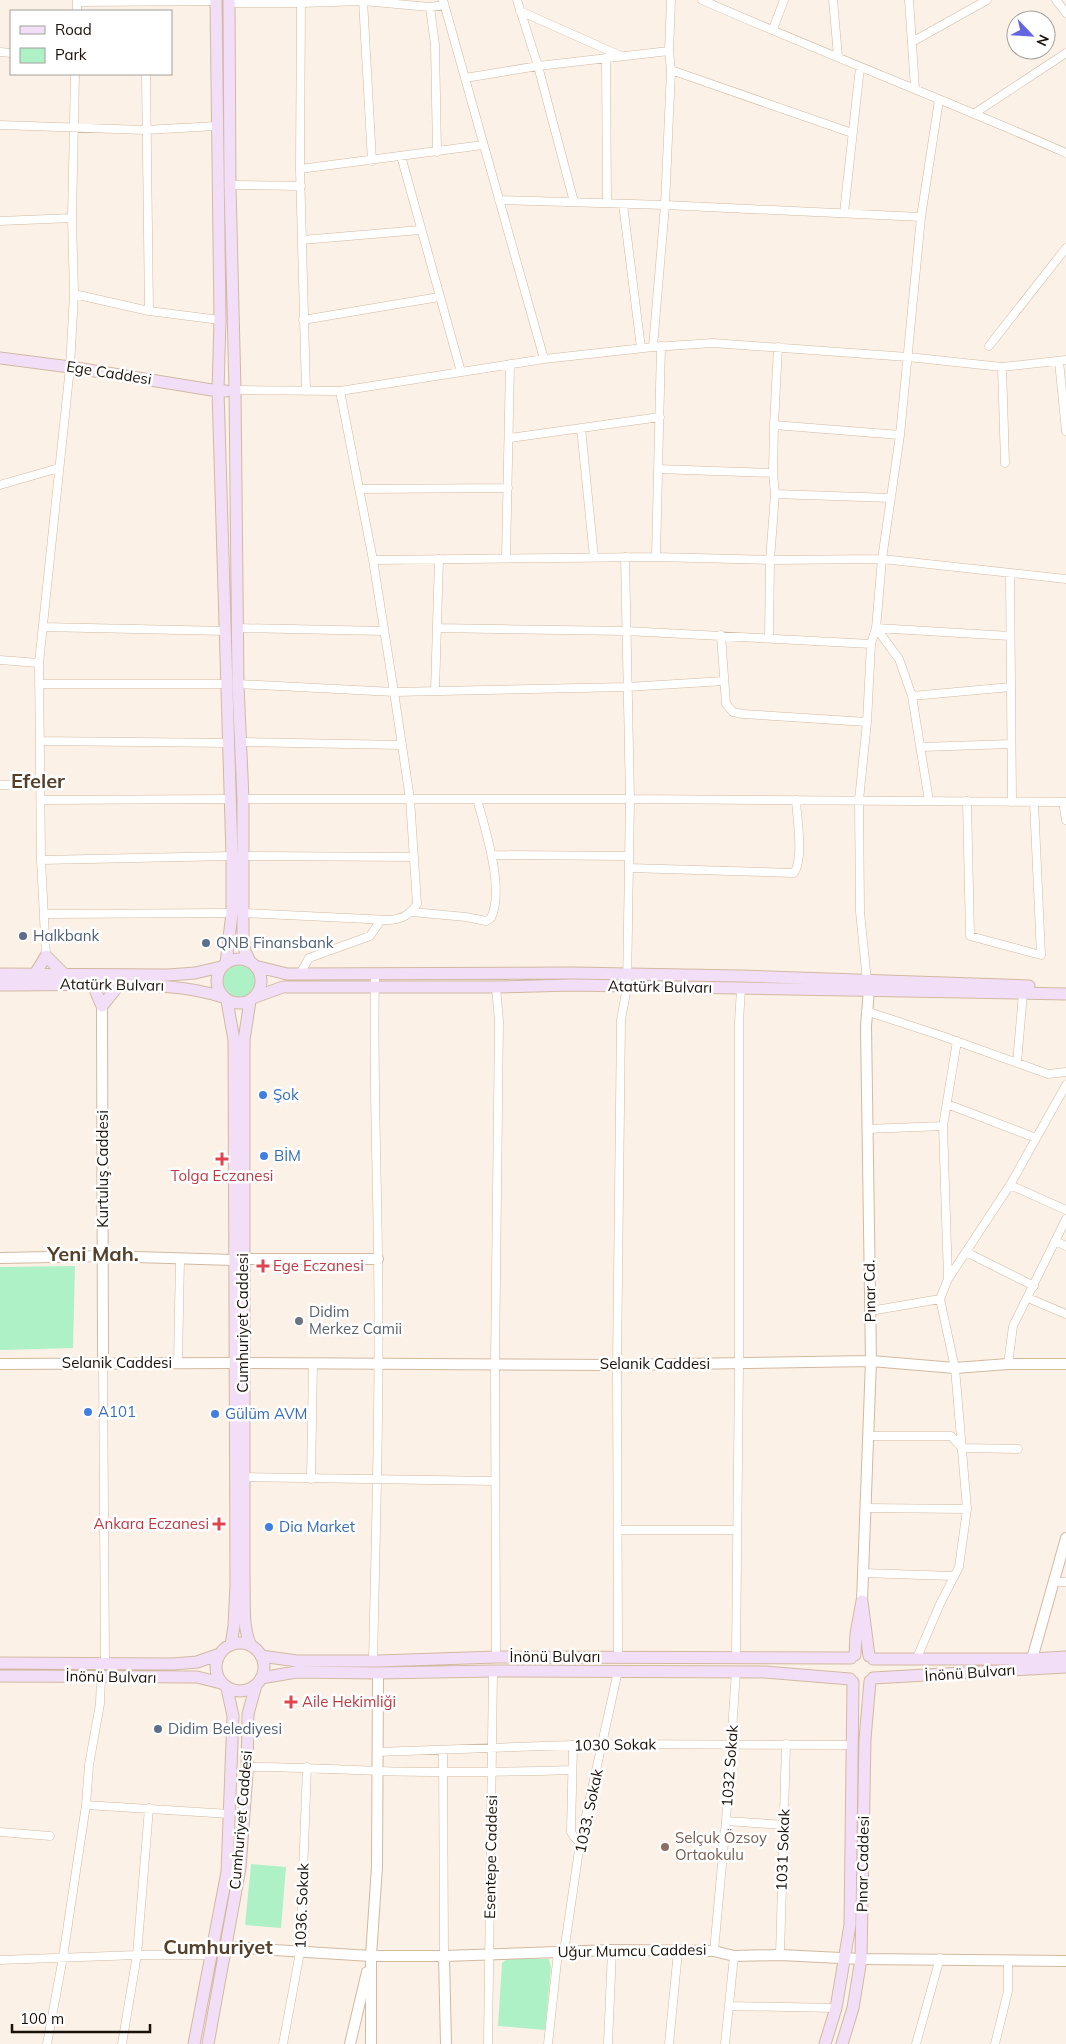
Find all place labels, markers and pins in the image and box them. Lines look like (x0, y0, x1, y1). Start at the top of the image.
place label: Halkbank (33, 926, 100, 945)
marker: Halkbank (17, 930, 29, 942)
place label: QNB Finansbank (216, 933, 334, 952)
marker: QNB Finansbank (200, 937, 212, 949)
place label: Şok (273, 1085, 299, 1104)
marker: Şok (257, 1089, 269, 1101)
place label: BİM (274, 1146, 301, 1165)
marker: BİM (258, 1150, 270, 1162)
marker: Tolga Eczanesi (216, 1153, 228, 1165)
place label: Tolga Eczanesi (171, 1166, 273, 1185)
place label: Ege Eczanesi (273, 1256, 364, 1275)
marker: Ege Eczanesi (257, 1260, 269, 1272)
place label: Didim Merkez Camii (309, 1302, 402, 1338)
marker: Didim Merkez Camii (293, 1315, 305, 1327)
place label: A101 (98, 1402, 136, 1421)
place label: Gülüm AVM (225, 1404, 307, 1423)
marker: A101 (82, 1406, 94, 1418)
marker: Gülüm AVM (209, 1408, 221, 1420)
place label: Ankara Eczanesi (93, 1514, 209, 1533)
place label: Dia Market (279, 1517, 355, 1536)
marker: Ankara Eczanesi (213, 1518, 225, 1530)
marker: Dia Market (263, 1521, 275, 1533)
place label: Aile Hekimliği (302, 1692, 396, 1711)
marker: Aile Hekimliği (284, 1695, 298, 1709)
place label: Didim Belediyesi (168, 1719, 282, 1738)
marker: Didim Belediyesi (152, 1723, 164, 1735)
place label: Selçuk Özsoy Ortaokulu (675, 1828, 767, 1864)
marker: Selçuk Özsoy Ortaokulu (659, 1841, 671, 1853)

